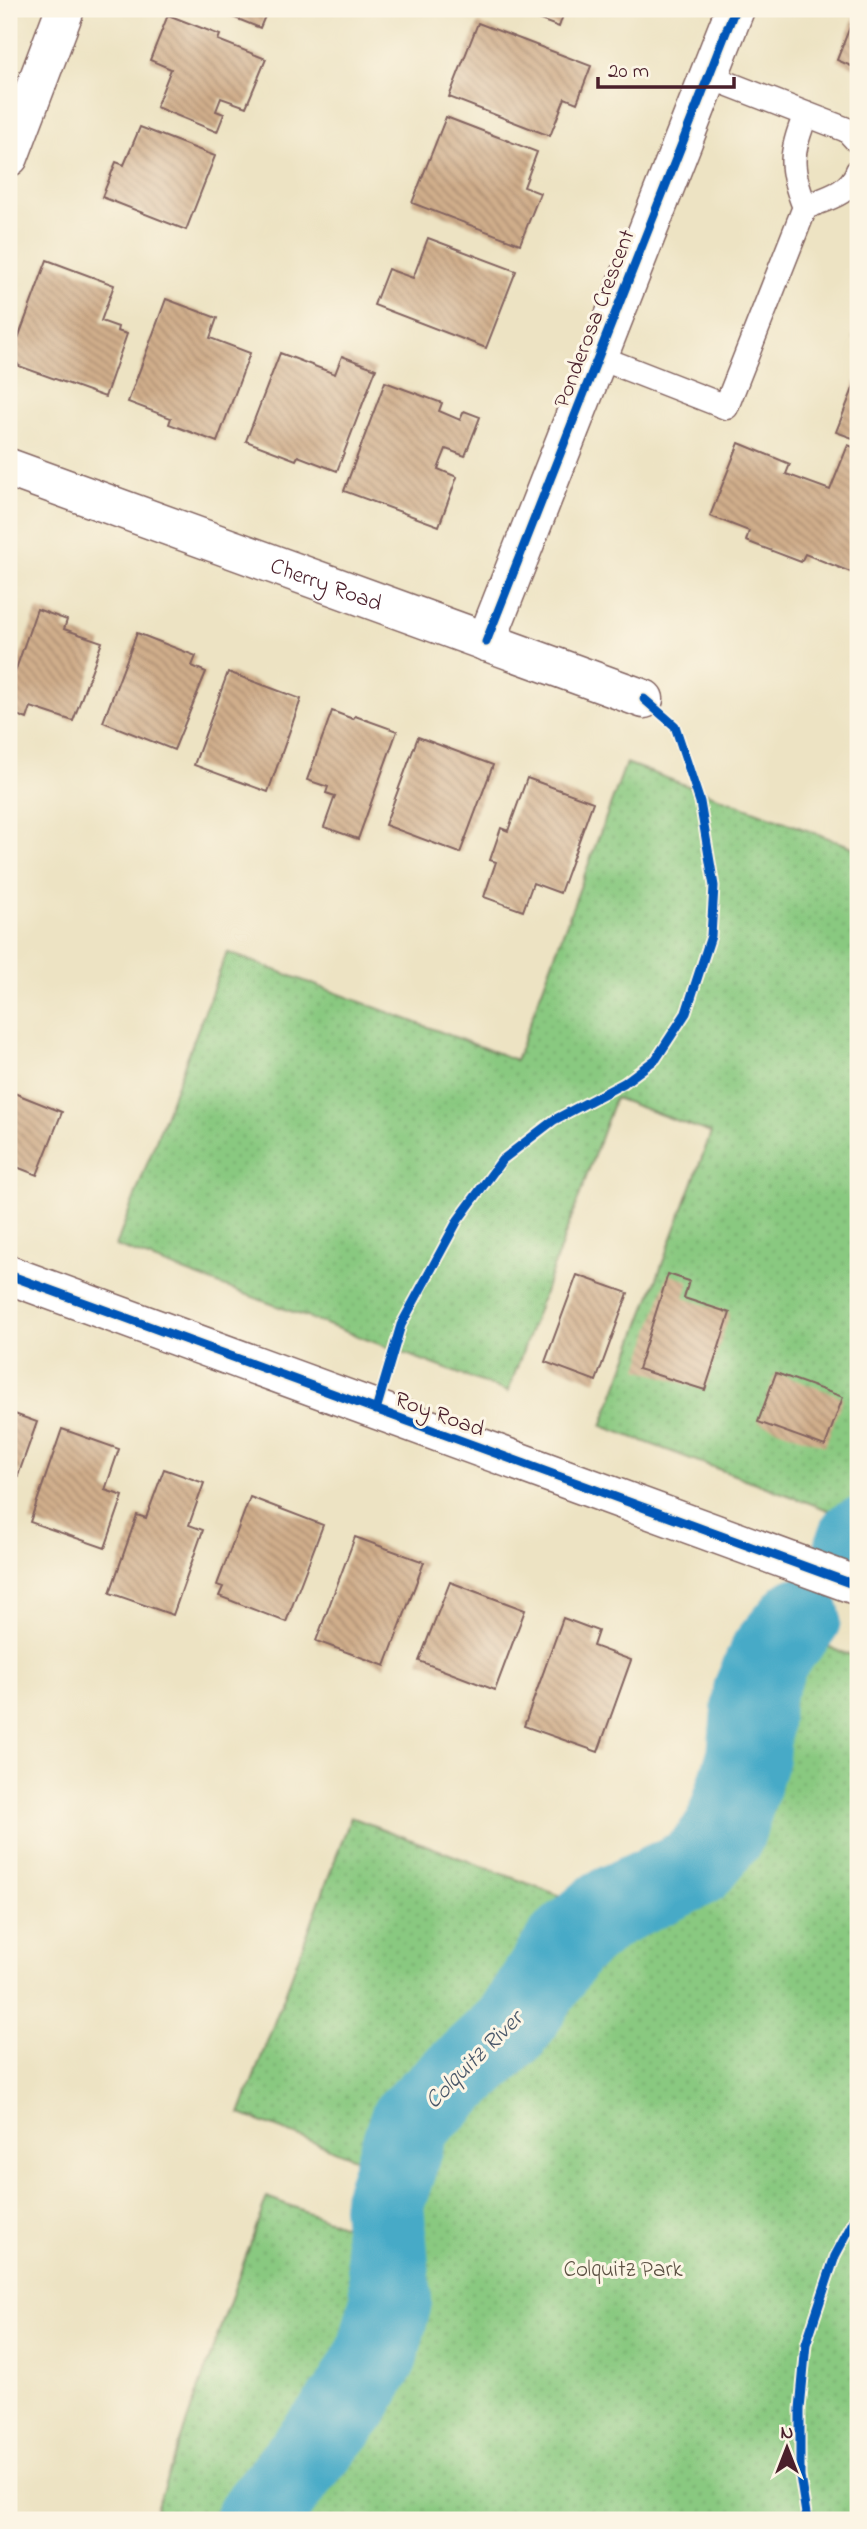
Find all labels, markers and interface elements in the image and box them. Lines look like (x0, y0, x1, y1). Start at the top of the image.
scale bar (598, 46, 734, 90)
text: 20 m (608, 57, 649, 87)
street label: Ponderosa Crescent (546, 225, 645, 413)
street label: Cherry Road (265, 550, 386, 621)
street label: Roy Road (389, 1384, 489, 1449)
water label: Colquitz River (418, 2002, 534, 2118)
park label: Colquitz Park (563, 2254, 684, 2287)
north arrow (752, 2414, 822, 2484)
text: N (781, 2420, 794, 2447)

